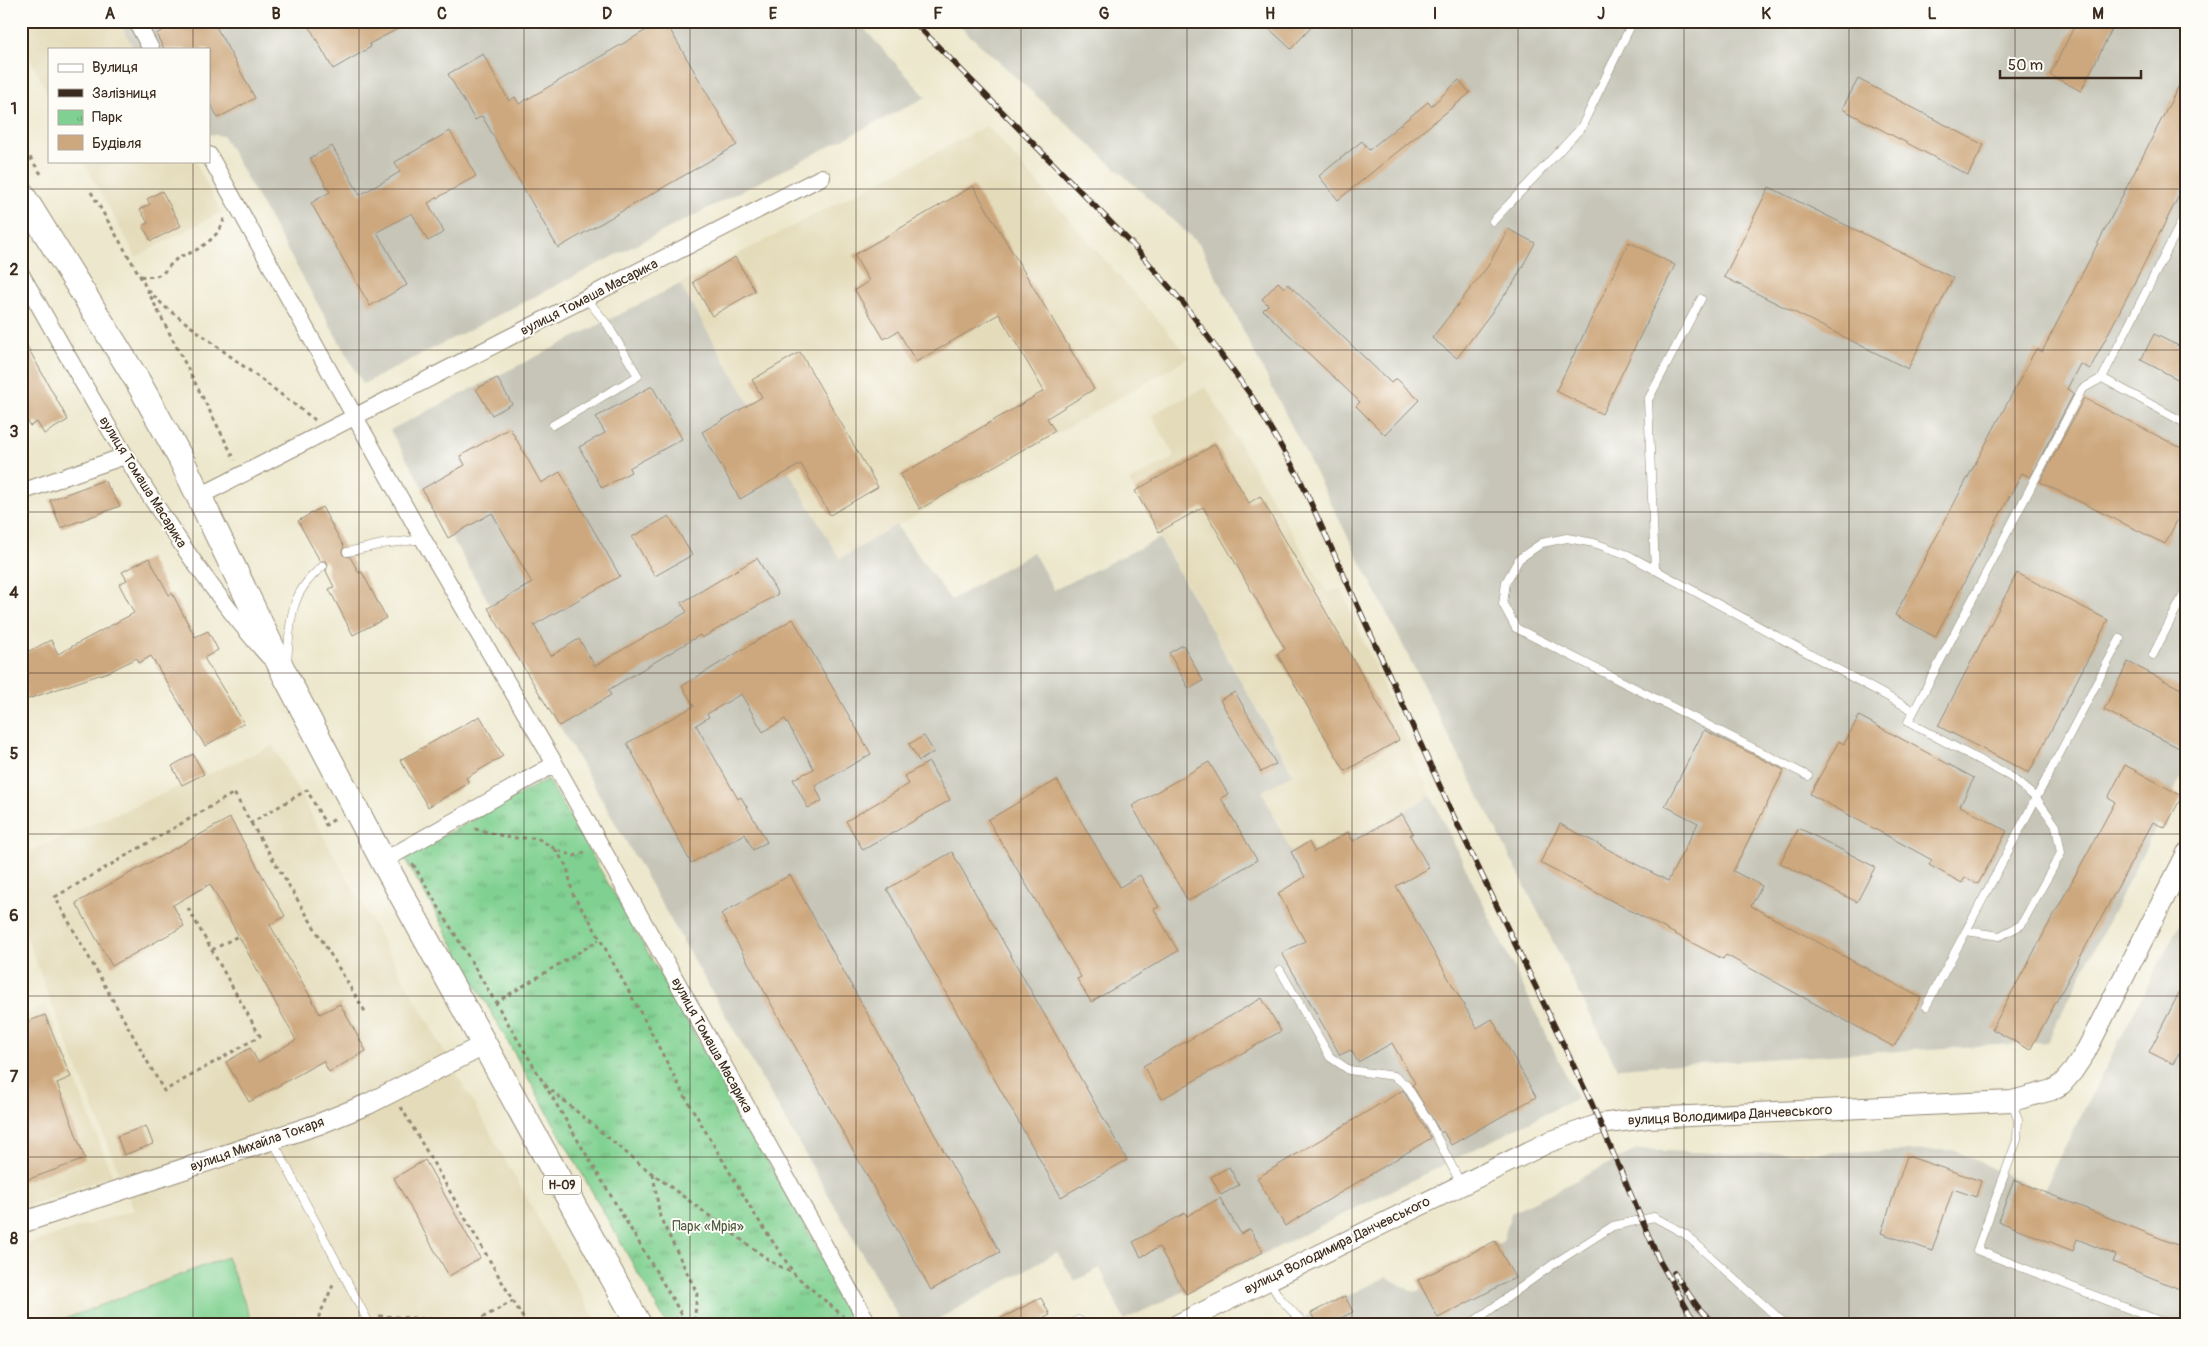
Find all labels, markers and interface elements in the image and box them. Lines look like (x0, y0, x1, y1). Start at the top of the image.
text: A (105, 4, 116, 24)
text: B (271, 4, 281, 24)
text: C (437, 4, 447, 24)
text: D (602, 4, 612, 24)
text: E (769, 4, 778, 24)
text: F (933, 4, 943, 24)
text: G (1099, 4, 1110, 24)
text: H (1265, 4, 1275, 24)
text: I (1433, 4, 1437, 24)
text: J (1597, 4, 1605, 24)
text: K (1761, 4, 1771, 24)
text: L (1927, 4, 1937, 24)
text: M (2092, 4, 2104, 24)
legend (48, 48, 210, 162)
scale bar (2000, 48, 2142, 80)
text: 50 m (2008, 56, 2043, 75)
text: Вулиця (92, 58, 138, 77)
text: Залізниця (92, 84, 156, 103)
text: 1 (11, 99, 17, 119)
text: Парк (92, 108, 123, 127)
text: Будівля (92, 134, 141, 153)
street label: вулиця Томаша Масарика (517, 255, 661, 339)
text: 2 (10, 260, 19, 280)
street label: вулиця Томаша Масарика (95, 413, 191, 551)
text: 3 (10, 422, 19, 442)
text: 4 (9, 583, 19, 603)
text: 5 (10, 744, 19, 764)
text: 6 (9, 906, 19, 926)
street label: вулиця Томаша Масарика (668, 974, 756, 1116)
text: 7 (10, 1067, 19, 1087)
street label: вулиця Володимира Данчевського (1627, 1101, 1833, 1129)
street label: вулиця Михайла Токаря (188, 1113, 326, 1175)
road number: Н-09 (543, 1176, 581, 1194)
street label: вулиця Володимира Данчевського (1241, 1192, 1433, 1298)
park label: Парк «Мрія» (672, 1218, 744, 1235)
text: 8 (10, 1229, 18, 1249)

